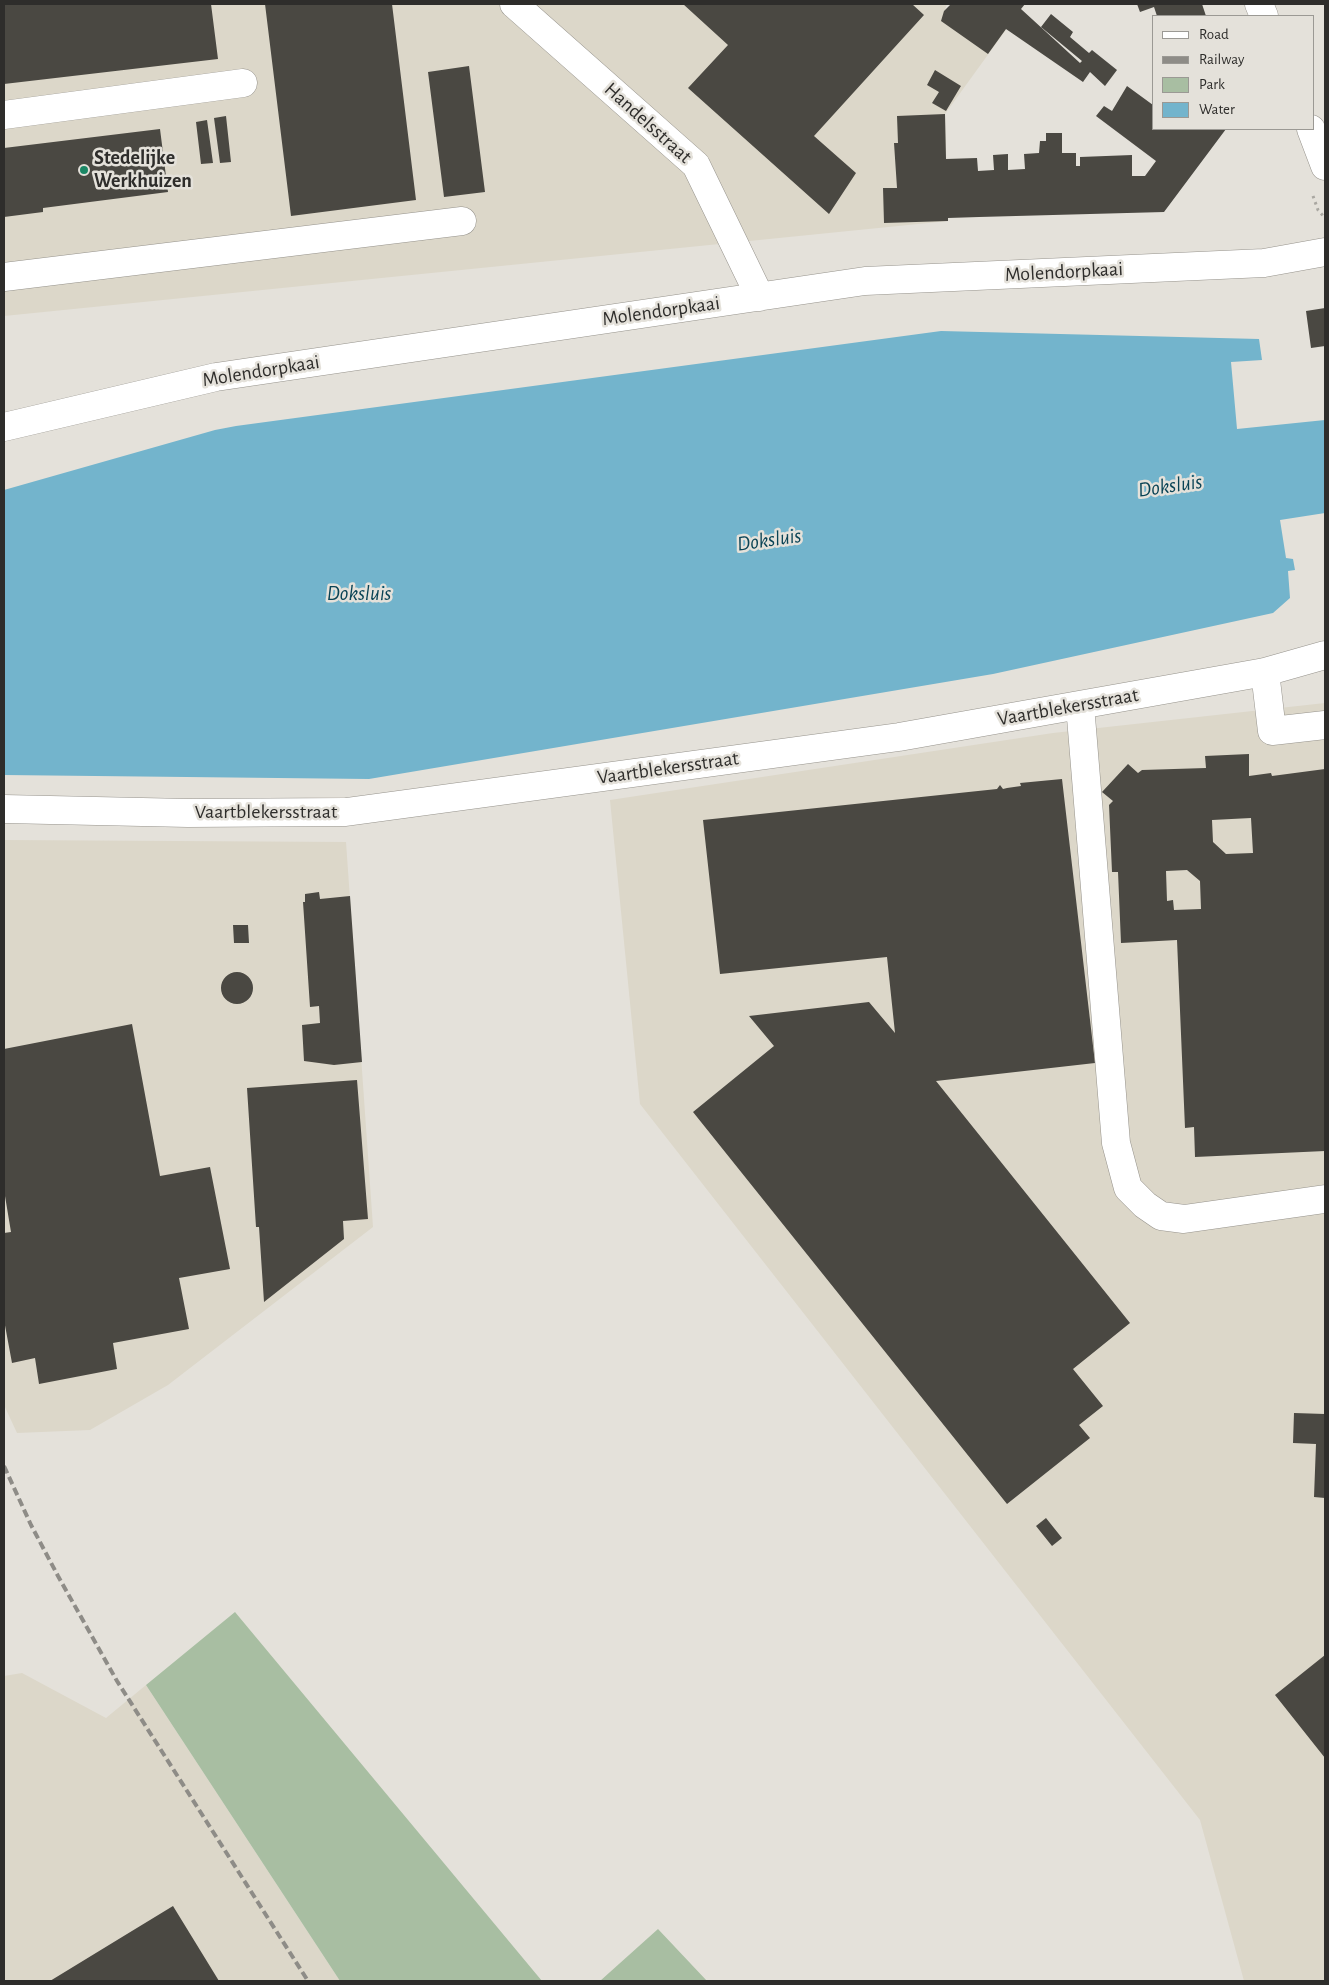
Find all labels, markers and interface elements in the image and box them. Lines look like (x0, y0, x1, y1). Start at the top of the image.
legend (1152, 15, 1314, 130)
text: Road (1199, 27, 1229, 42)
text: Railway (1199, 52, 1244, 67)
street label: Handelsstraat (599, 77, 697, 169)
text: Park (1199, 77, 1225, 92)
text: Water (1199, 102, 1235, 117)
place label: Stedelijke Werkhuizen (94, 146, 192, 193)
marker: Stedelijke Werkhuizen (78, 164, 90, 176)
street label: Molendorpkaai (1004, 257, 1124, 287)
street label: Molendorpkaai (601, 291, 721, 331)
street label: Molendorpkaai (201, 350, 321, 392)
water label: Doksluis (1136, 469, 1204, 503)
water label: Doksluis (735, 523, 803, 557)
water label: Doksluis (327, 581, 391, 607)
street label: Vaartblekersstraat (996, 683, 1140, 731)
street label: Vaartblekersstraat (596, 746, 740, 790)
street label: Vaartblekersstraat (195, 800, 337, 824)

